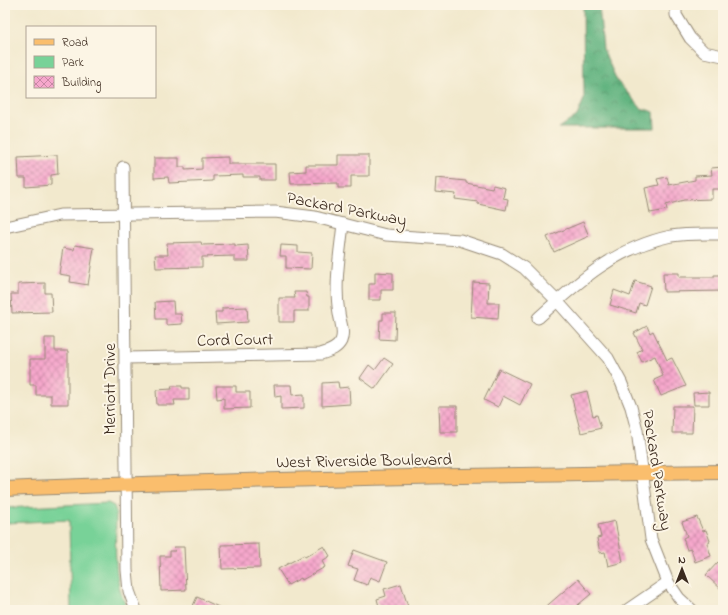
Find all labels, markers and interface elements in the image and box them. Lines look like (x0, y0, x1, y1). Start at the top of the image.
legend (26, 26, 156, 98)
text: Road (62, 34, 88, 52)
text: Park (62, 54, 84, 72)
text: Building (61, 74, 101, 93)
street label: Packard Parkway (284, 186, 409, 234)
street label: Cord Court (197, 327, 274, 354)
street label: Merriott Drive (98, 343, 123, 435)
street label: Packard Parkway (634, 408, 678, 532)
street label: West Riverside Boulevard (276, 447, 453, 476)
north arrow (662, 549, 702, 589)
text: N (678, 552, 686, 568)

